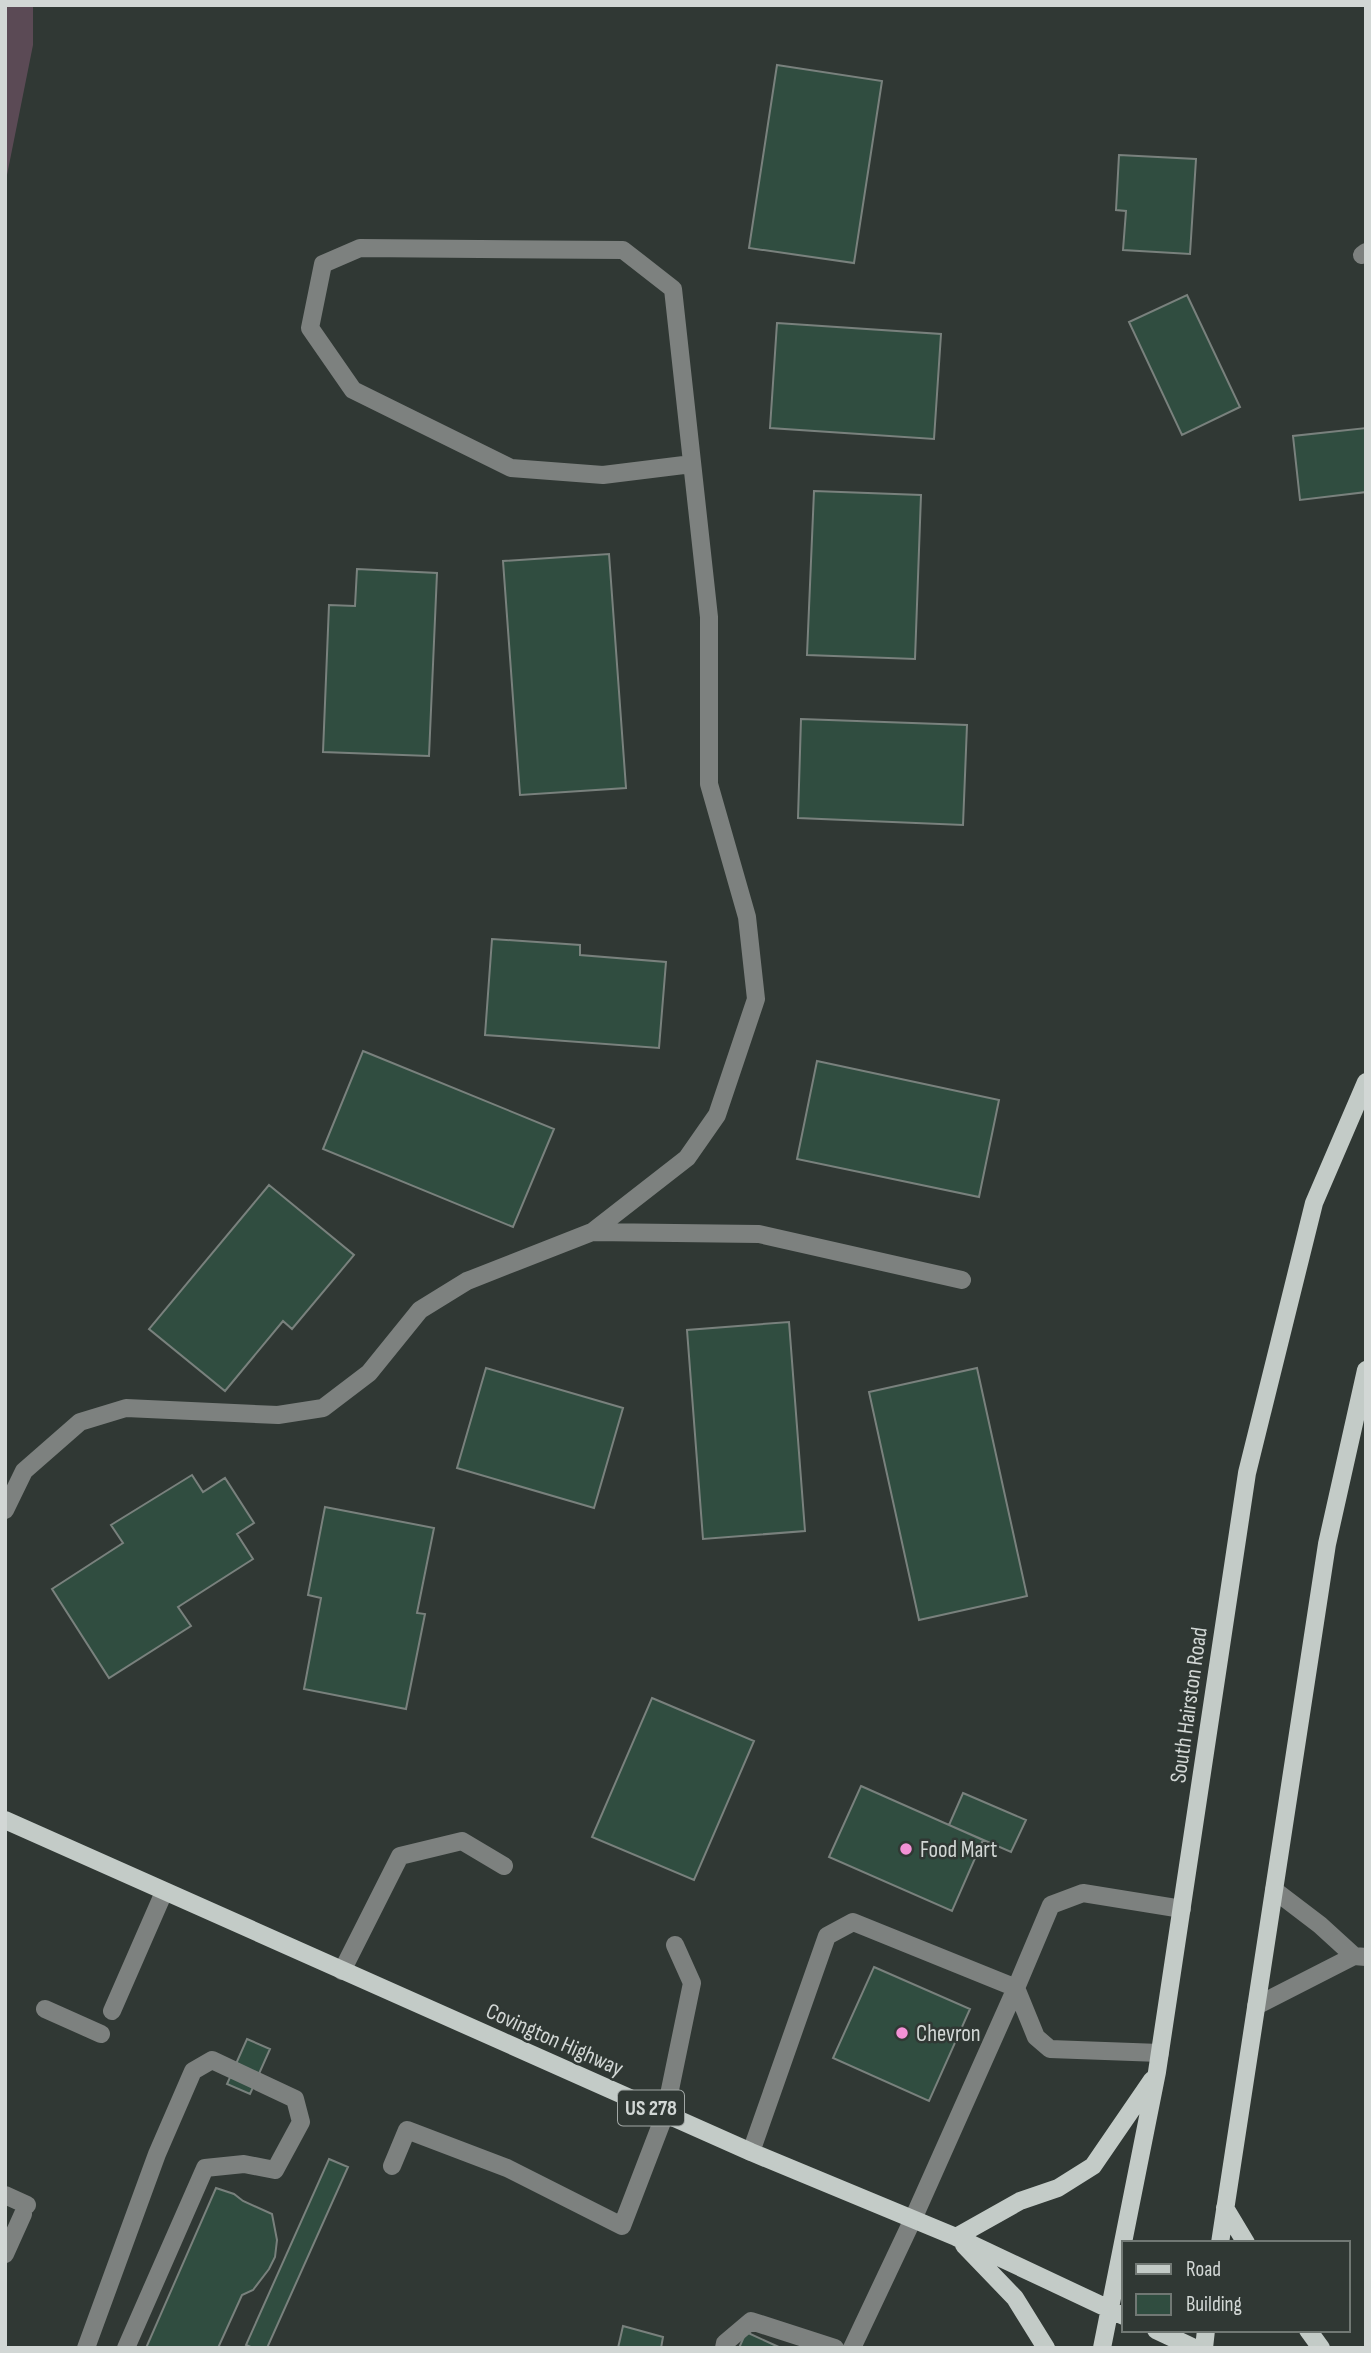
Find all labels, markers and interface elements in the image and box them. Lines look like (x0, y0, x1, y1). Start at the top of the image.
street label: South Hairston Road (1164, 1625, 1214, 1785)
place label: Food Mart (920, 1836, 997, 1864)
marker: Food Mart (898, 1841, 914, 1857)
street label: Covington Highway (482, 1997, 628, 2083)
place label: Chevron (916, 2020, 981, 2048)
marker: Chevron (894, 2025, 910, 2041)
road number: US 278 (618, 2090, 684, 2126)
legend (1122, 2241, 1350, 2332)
text: Road (1186, 2257, 1221, 2282)
text: Building (1186, 2292, 1242, 2317)

